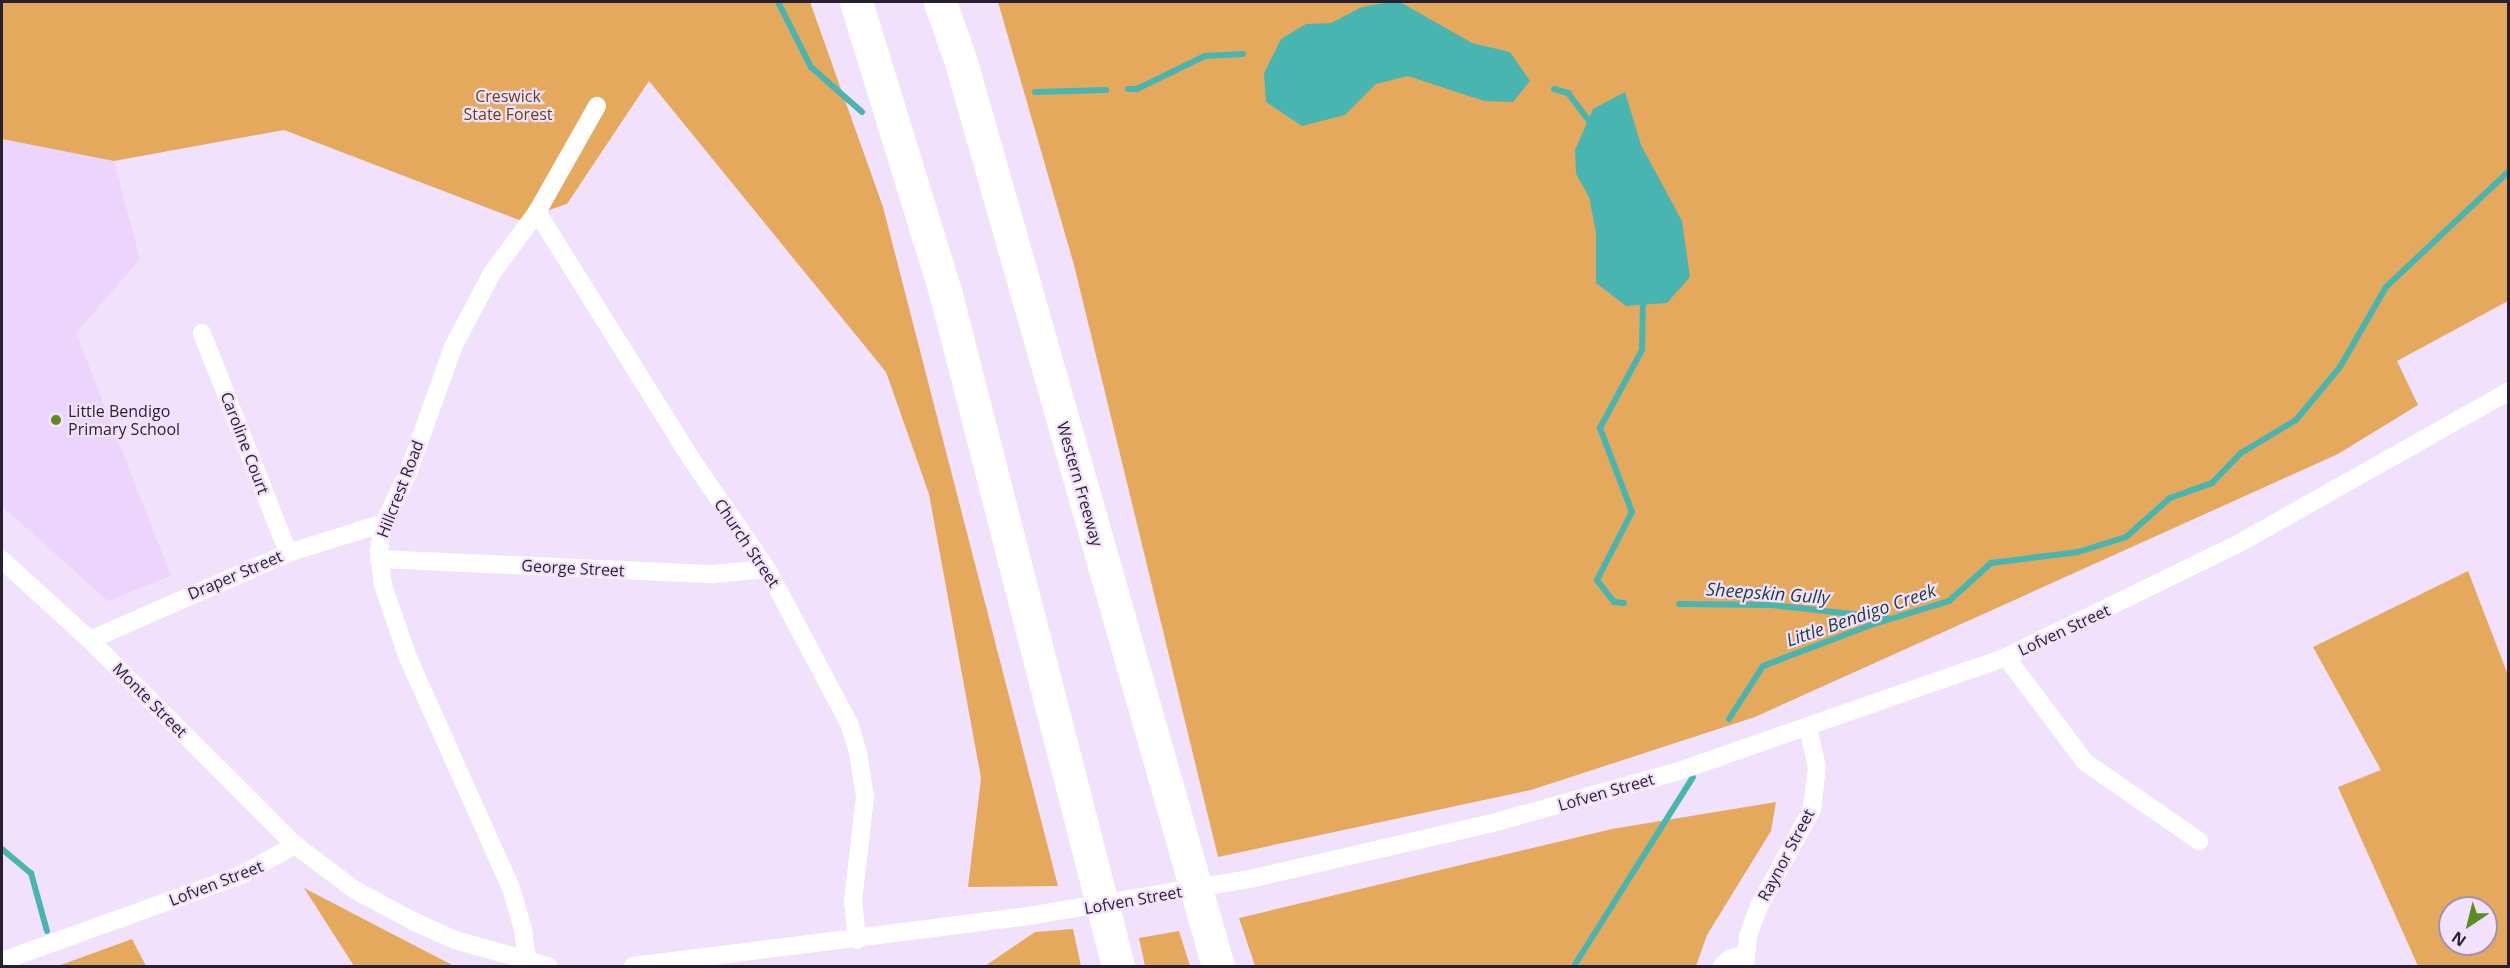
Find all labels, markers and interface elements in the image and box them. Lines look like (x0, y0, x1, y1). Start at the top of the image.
park label: Creswick State Forest (464, 86, 552, 124)
street label: Caroline Court (217, 389, 273, 497)
place label: Little Bendigo Primary School (68, 401, 180, 439)
marker: Little Bendigo Primary School (49, 413, 63, 427)
street label: Western Freeway (1053, 420, 1107, 548)
street label: Hillcrest Road (373, 438, 427, 540)
street label: Church Street (710, 495, 784, 591)
street label: Draper Street (185, 546, 285, 604)
street label: George Street (521, 556, 625, 580)
water label: Sheepskin Gully (1705, 578, 1831, 608)
water label: Little Bendigo Creek (1783, 579, 1939, 651)
street label: Lofven Street (2015, 600, 2113, 660)
street label: Monte Street (109, 659, 191, 741)
street label: Lofven Street (1556, 769, 1656, 815)
street label: Raynor Street (1754, 806, 1818, 904)
street label: Lofven Street (166, 856, 266, 910)
street label: Lofven Street (1083, 882, 1183, 918)
north arrow (2438, 896, 2498, 956)
text: N (2447, 926, 2470, 952)

